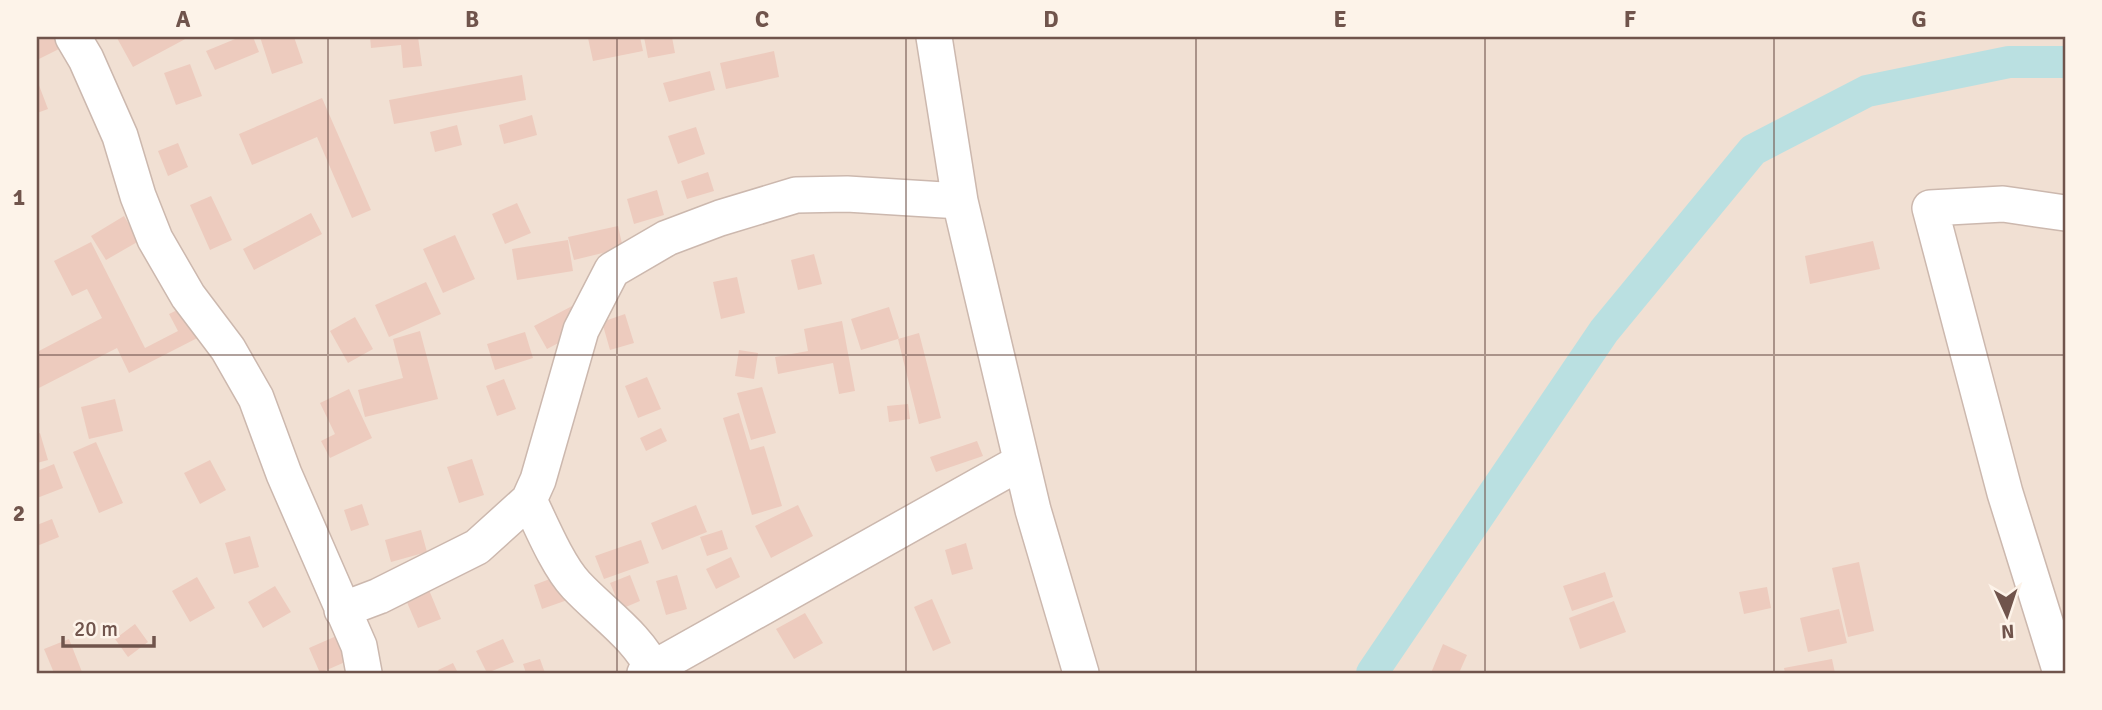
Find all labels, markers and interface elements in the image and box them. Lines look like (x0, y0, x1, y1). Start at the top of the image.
text: A (176, 5, 191, 34)
text: B (465, 5, 479, 34)
text: C (755, 5, 769, 34)
text: D (1043, 5, 1059, 34)
text: E (1333, 5, 1347, 34)
text: F (1624, 5, 1636, 34)
text: G (1911, 5, 1927, 34)
text: 1 (13, 183, 25, 212)
text: 2 (13, 499, 25, 528)
north arrow (1972, 580, 2042, 650)
scale bar (63, 605, 154, 649)
text: 20 m (74, 616, 118, 642)
text: N (2001, 619, 2015, 643)

